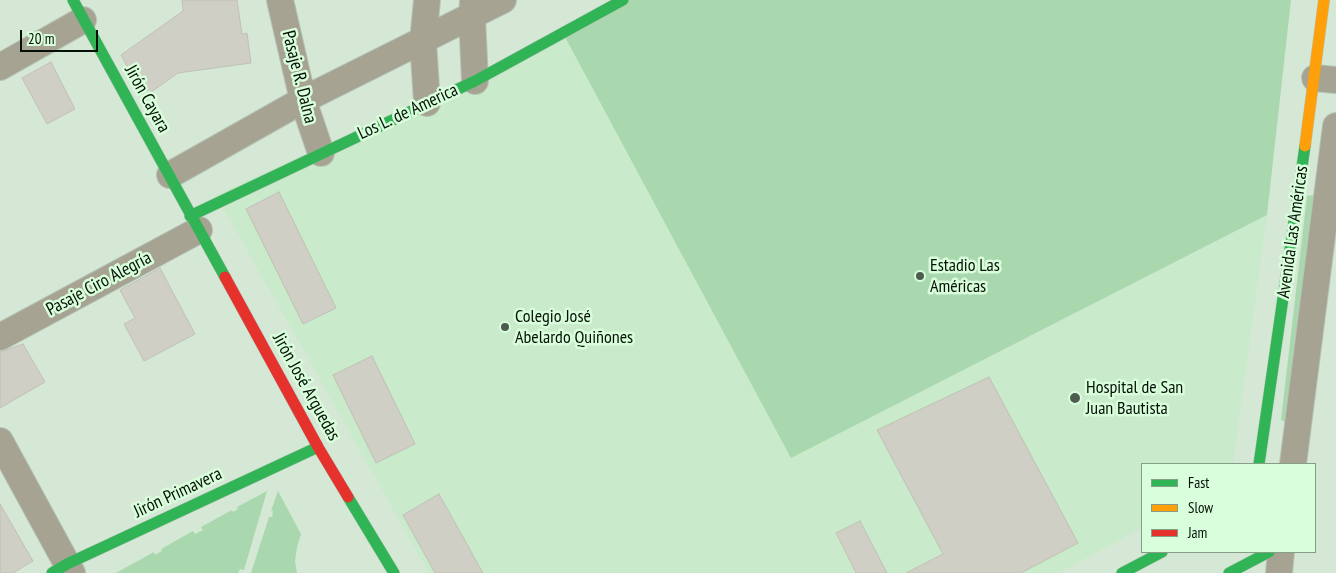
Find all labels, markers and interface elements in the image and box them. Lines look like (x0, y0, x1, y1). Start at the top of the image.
scale bar (22, 20, 100, 52)
street label: Pasaje R. Dalna (277, 28, 321, 126)
text: 20 m (28, 29, 54, 48)
street label: Jirón Cayara (120, 61, 174, 137)
street label: Los L. de America (354, 79, 462, 145)
street label: Avenida Las Américas (1273, 164, 1313, 300)
street label: Pasaje Ciro Alegría (43, 247, 155, 321)
place label: Estadio Las Américas (930, 255, 1000, 298)
marker: Estadio Las Américas (914, 270, 926, 282)
place label: Colegio José Abelardo Quiñones (515, 306, 633, 348)
marker: Colegio José Abelardo Quiñones (499, 321, 511, 333)
street label: Jirón José Arguedas (268, 329, 344, 445)
place label: Hospital de San Juan Bautista (1086, 377, 1183, 419)
marker: Hospital de San Juan Bautista (1068, 391, 1082, 405)
street label: Jirón Primavera (131, 463, 225, 523)
legend (1141, 463, 1316, 553)
text: Fast (1188, 473, 1209, 492)
text: Slow (1188, 498, 1213, 517)
text: Jam (1188, 523, 1207, 542)

